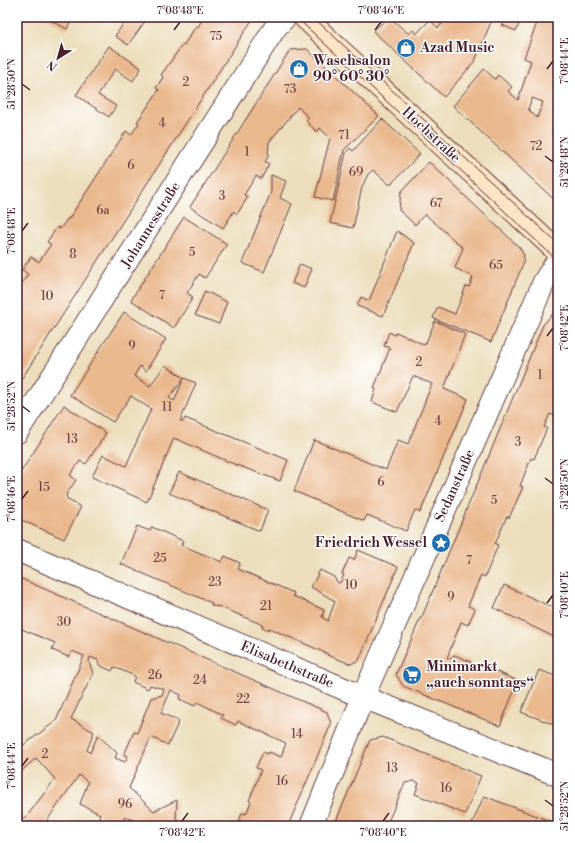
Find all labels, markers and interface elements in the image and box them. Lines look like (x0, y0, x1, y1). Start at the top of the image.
text: 7°08'48"E (157, 5, 203, 17)
text: 7°08'46"E (358, 5, 404, 17)
house number: 75 (210, 29, 223, 44)
shop icon: Azad Music (395, 37, 417, 59)
north arrow (38, 38, 78, 78)
text: 7°08'44"E (559, 38, 571, 84)
place label: Azad Music (419, 39, 495, 57)
place label: Waschsalon 90° 60° 30° (312, 52, 391, 86)
text: N (45, 57, 60, 73)
text: 51°28'50"N (6, 58, 18, 110)
shop icon: Waschsalon 90° 60° 30° (288, 58, 310, 80)
house number: 2 (183, 75, 190, 90)
house number: 73 (284, 82, 297, 97)
street label: Hochstraße (398, 103, 464, 167)
house number: 4 (158, 116, 166, 131)
house number: 71 (338, 128, 351, 143)
text: 51°28'48"N (559, 136, 571, 188)
house number: 72 (530, 139, 543, 154)
house number: 1 (244, 145, 250, 160)
house number: 6 (127, 158, 135, 173)
house number: 69 (349, 165, 363, 180)
street label: Johannesstraße (117, 179, 185, 272)
house number: 3 (219, 189, 226, 204)
house number: 67 (430, 196, 442, 211)
house number: 6a (96, 203, 111, 218)
text: 7°08'48"E (6, 208, 18, 254)
house number: 5 (189, 245, 196, 260)
house number: 8 (69, 247, 77, 262)
house number: 65 (489, 258, 503, 273)
house number: 7 (159, 288, 165, 303)
house number: 10 (41, 289, 53, 304)
text: 7°08'42"E (559, 305, 571, 351)
house number: 9 (128, 339, 136, 354)
house number: 2 (416, 355, 423, 370)
house number: 1 (537, 368, 543, 383)
text: 51°28'52"N (6, 380, 18, 431)
house number: 11 (162, 400, 173, 415)
house number: 4 (434, 414, 442, 429)
house number: 13 (66, 432, 78, 447)
house number: 3 (515, 435, 522, 450)
street label: Sedanstraße (431, 447, 479, 525)
text: 51°28'50"N (559, 458, 571, 510)
house number: 6 (377, 475, 385, 490)
text: 7°08'46"E (6, 476, 18, 522)
house number: 15 (38, 480, 50, 495)
house number: 5 (491, 493, 498, 508)
place icon: Friedrich Wessel (430, 532, 452, 554)
place label: Friedrich Wessel (315, 534, 427, 552)
house number: 25 (153, 551, 167, 566)
house number: 7 (466, 553, 472, 568)
text: 7°08'40"E (559, 571, 571, 619)
house number: 23 (208, 575, 222, 590)
house number: 10 (345, 578, 357, 593)
house number: 9 (447, 590, 455, 605)
house number: 21 (260, 599, 273, 614)
house number: 30 (57, 615, 71, 630)
street label: Elisabethstraße (238, 637, 336, 693)
place label: Minimarkt „auch sonntags“ (426, 658, 534, 692)
supermarket icon: Minimarkt „auch sonntags“ (401, 664, 423, 686)
house number: 26 (148, 668, 162, 683)
house number: 24 (193, 673, 207, 688)
house number: 22 (236, 692, 250, 707)
house number: 14 (291, 727, 303, 742)
text: 7°08'44"E (6, 743, 18, 789)
house number: 2 (42, 747, 49, 762)
house number: 13 (386, 761, 398, 776)
house number: 16 (276, 774, 288, 789)
text: 51°28'52"N (559, 780, 571, 831)
house number: 16 (440, 781, 452, 796)
house number: 96 (118, 797, 132, 812)
text: 7°08'42"E (159, 827, 205, 839)
text: 7°08'40"E (359, 827, 407, 839)

